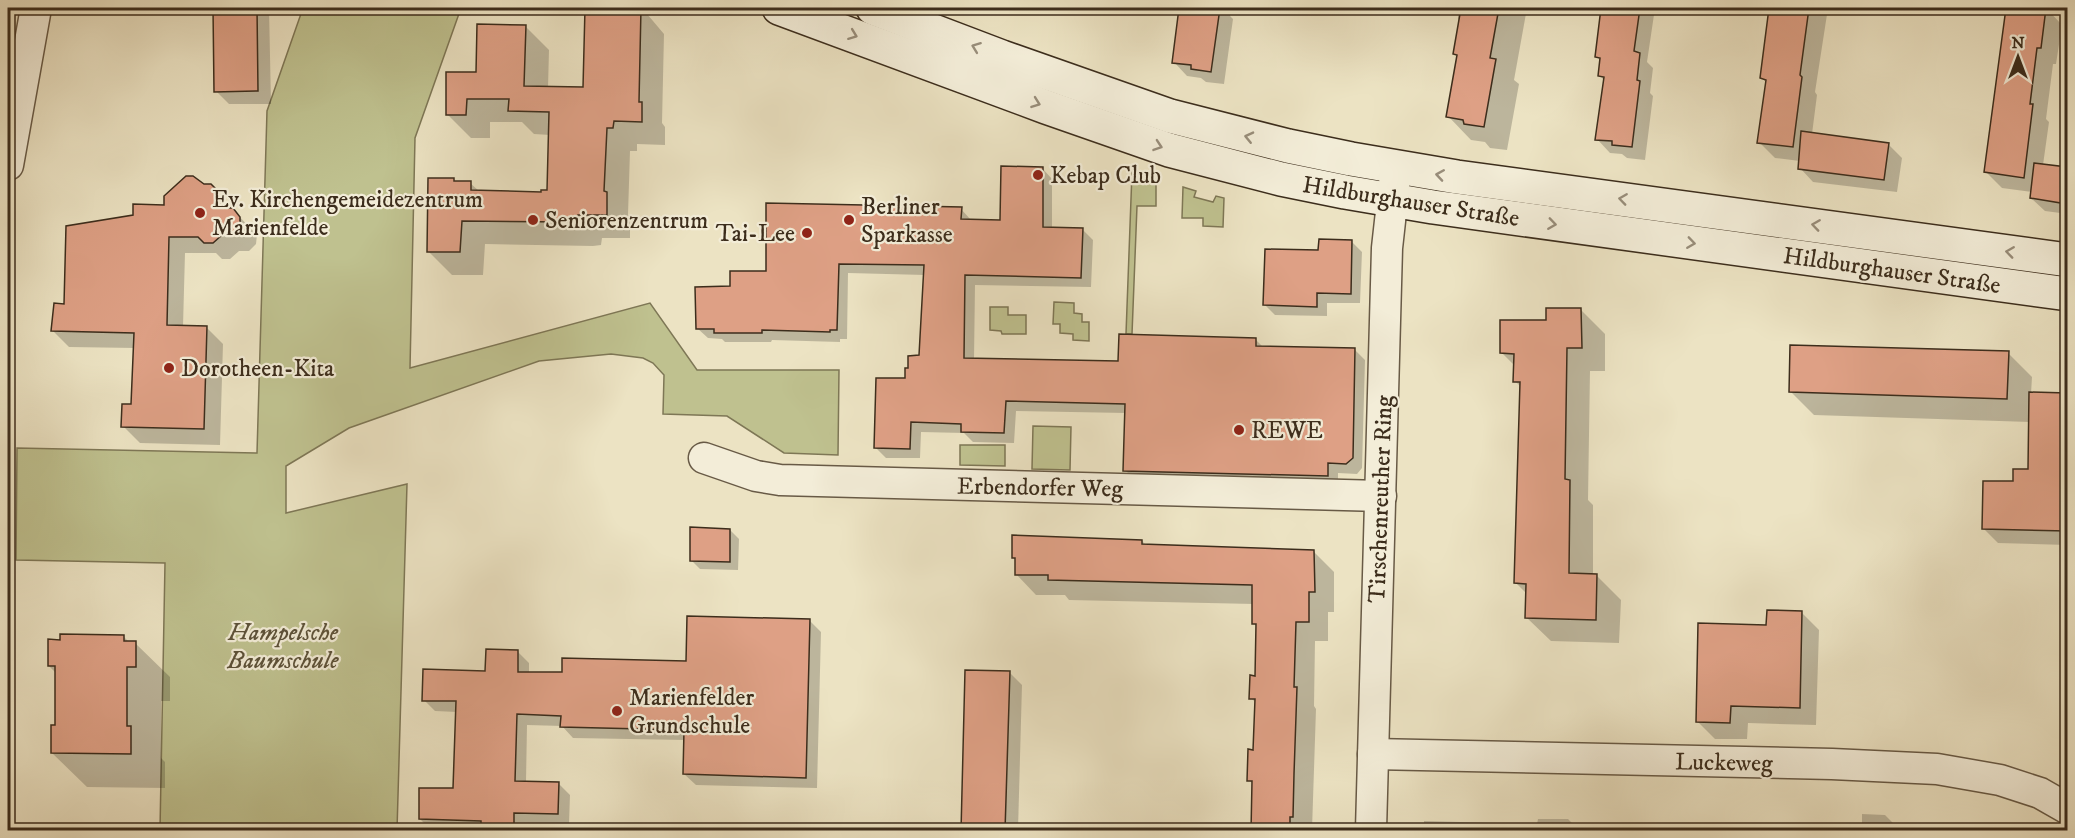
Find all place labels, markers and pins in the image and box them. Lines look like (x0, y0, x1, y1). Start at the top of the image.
place label: Kebap Club (1050, 161, 1161, 191)
marker: Kebap Club (1031, 168, 1045, 182)
place label: Ev. Kirchengemeidezentrum Marienfelde (212, 185, 483, 243)
place label: Berliner Sparkasse (861, 192, 953, 250)
marker: Ev. Kirchengemeidezentrum Marienfelde (193, 206, 207, 220)
place label: Seniorenzentrum (545, 206, 708, 236)
marker: Seniorenzentrum (526, 213, 540, 227)
marker: Berliner Sparkasse (842, 213, 856, 227)
place label: Tai-Lee (716, 219, 795, 249)
marker: Tai-Lee (800, 226, 814, 240)
place label: Dorotheen-Kita (181, 354, 335, 384)
marker: Dorotheen-Kita (162, 361, 176, 375)
place label: REWE (1251, 416, 1323, 446)
marker: REWE (1232, 423, 1246, 437)
place label: Marienfelder Grundschule (629, 683, 754, 741)
marker: Marienfelder Grundschule (610, 704, 624, 718)

